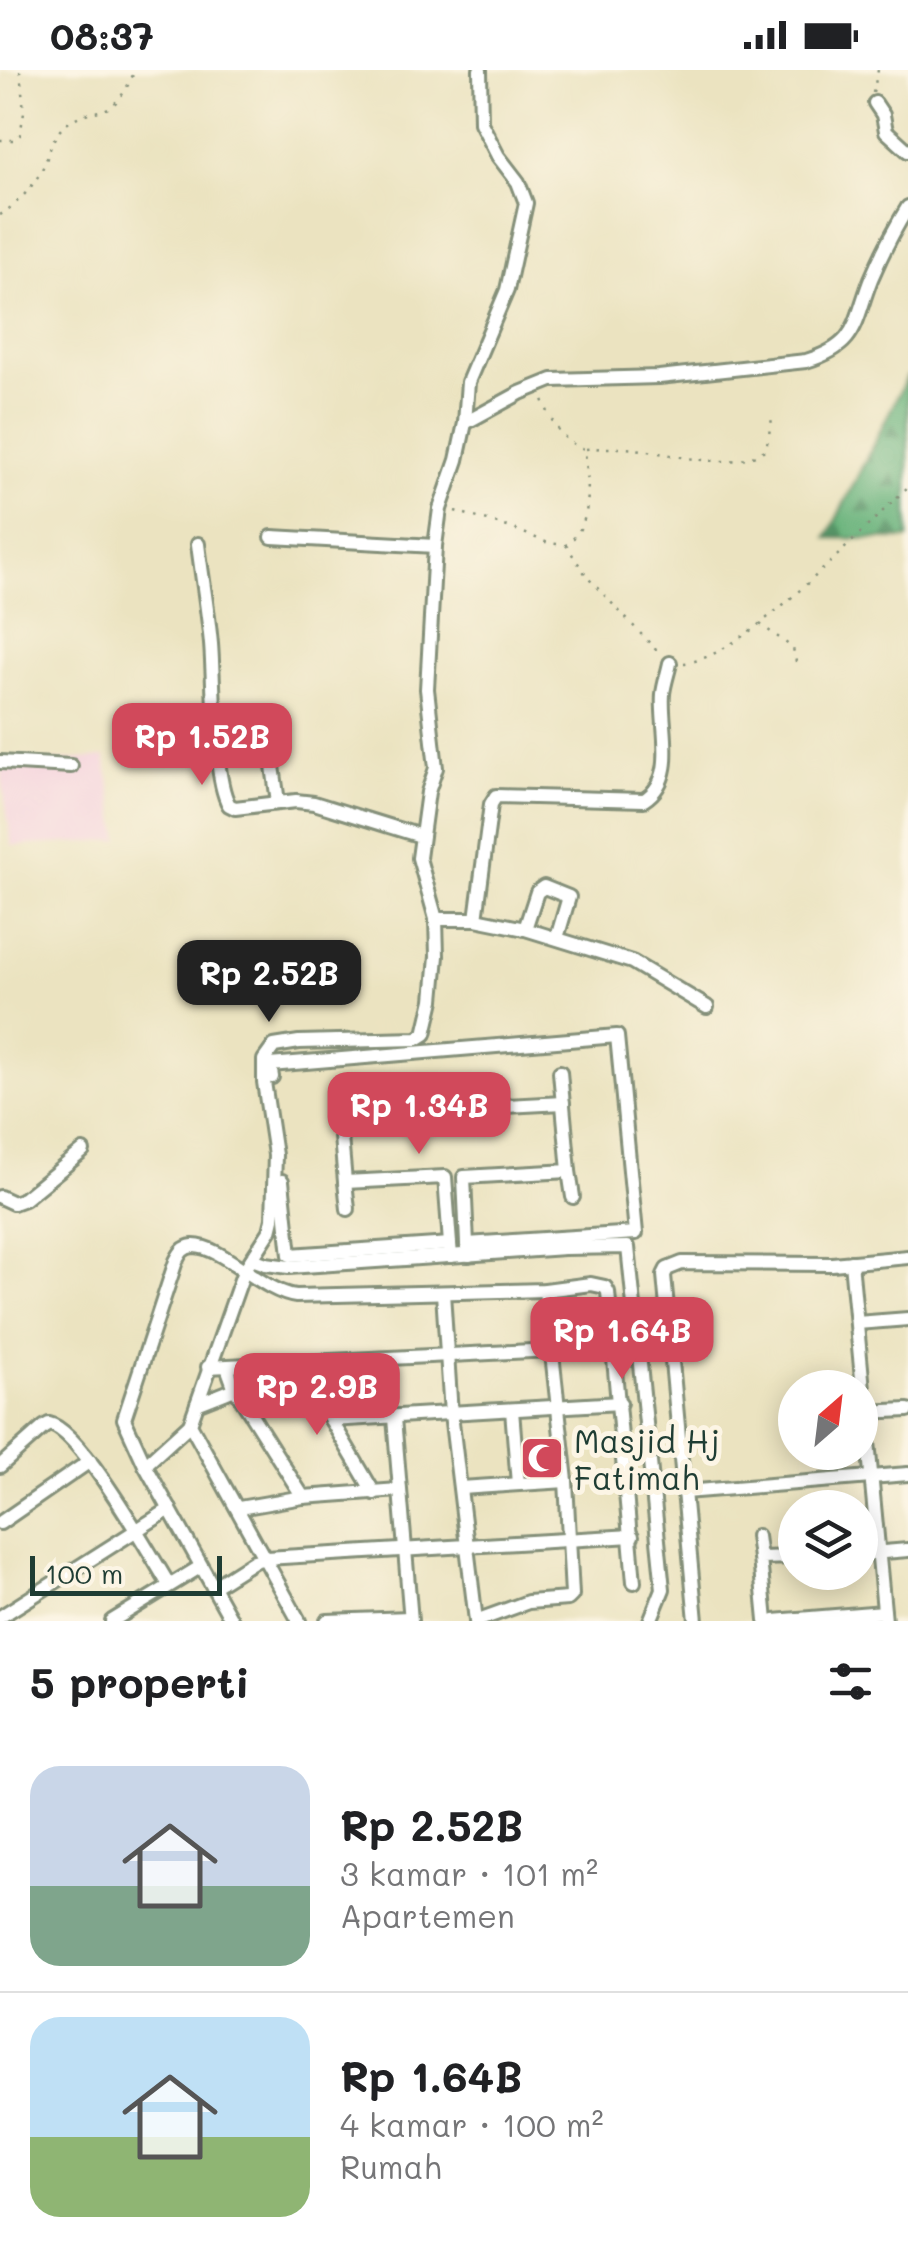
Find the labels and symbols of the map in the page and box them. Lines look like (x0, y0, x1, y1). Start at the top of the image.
pin: Rp 1.52B (99, 703, 305, 788)
pin: Rp 2.52B (166, 940, 372, 1025)
pin: Rp 1.34B (316, 1072, 522, 1157)
pin: Rp 1.64B (519, 1297, 725, 1382)
pin: Rp 2.9B (225, 1353, 409, 1438)
north arrow (778, 1370, 878, 1470)
place label: Masjid Hj Fatimah (574, 1419, 720, 1498)
mosque icon: Masjid Hj Fatimah (519, 1435, 565, 1481)
scale bar (30, 1551, 222, 1596)

